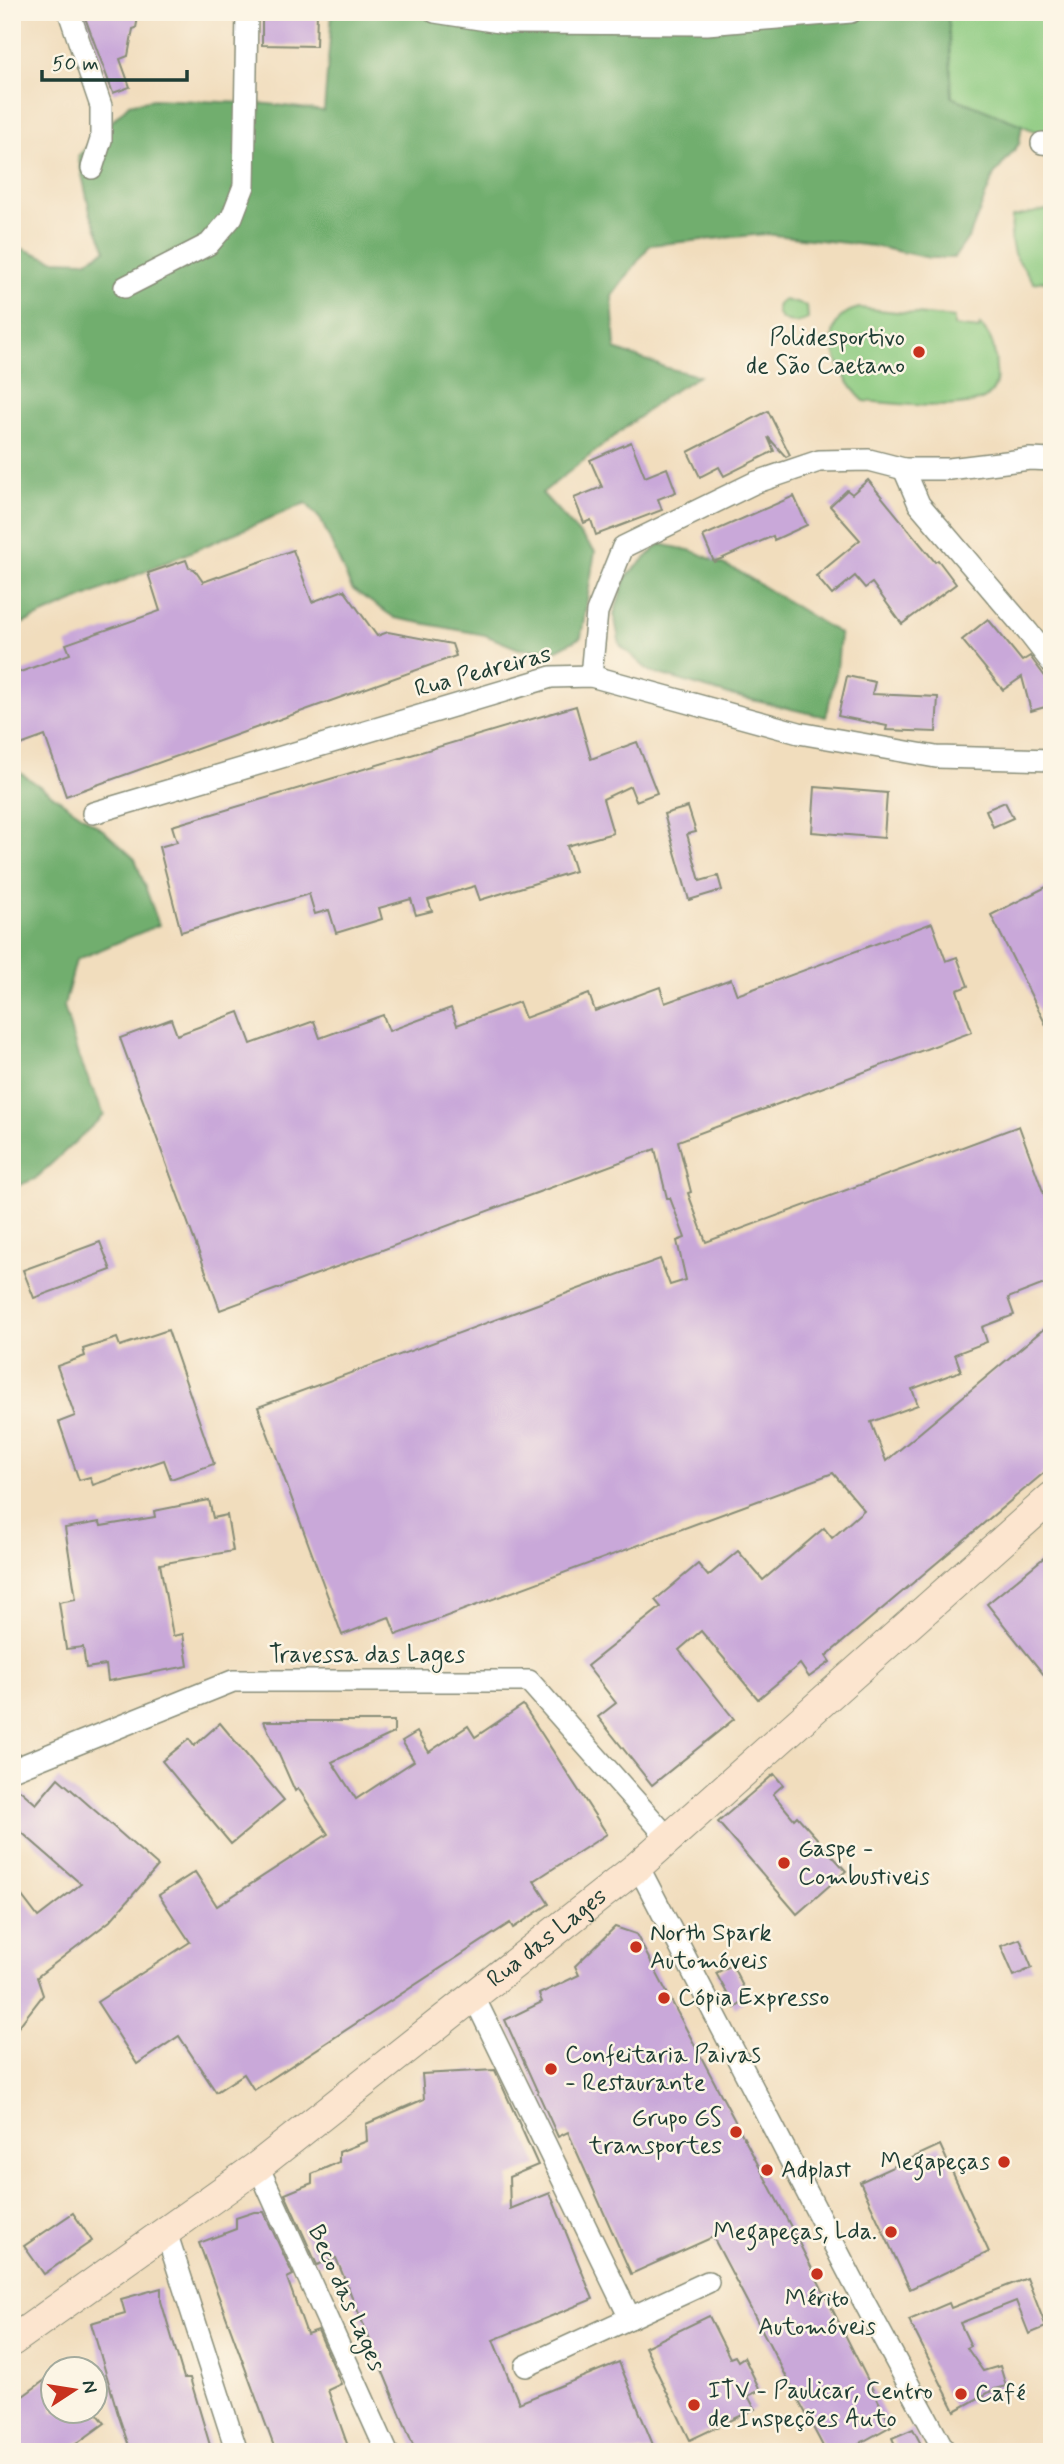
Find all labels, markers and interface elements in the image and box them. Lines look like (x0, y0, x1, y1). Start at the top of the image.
scale bar (42, 38, 187, 82)
text: 50 m (52, 50, 99, 78)
place label: Polidesportivo de São Caetano (746, 323, 905, 382)
marker: Polidesportivo de São Caetano (911, 344, 927, 360)
street label: Rua Pedreiras (411, 639, 555, 705)
street label: Travessa das Lages (269, 1640, 466, 1673)
place label: Gaspe - Combustiveis (798, 1834, 930, 1893)
marker: Gaspe - Combustiveis (776, 1855, 792, 1871)
street label: Rua das Lages (481, 1881, 613, 1995)
place label: North Spark Automóveis (650, 1918, 772, 1977)
marker: North Spark Automóveis (628, 1939, 644, 1955)
place label: Cópia Expresso (678, 1983, 829, 2014)
marker: Cópia Expresso (656, 1990, 672, 2006)
place label: Confeitaria Paivas - Restaurante (565, 2040, 761, 2099)
marker: Confeitaria Paivas - Restaurante (543, 2061, 559, 2077)
place label: Grupo GS transportes (588, 2103, 722, 2162)
marker: Grupo GS transportes (728, 2124, 744, 2140)
place label: Megapeças (880, 2147, 990, 2181)
marker: Megapeças (996, 2154, 1012, 2170)
place label: Adplast (781, 2155, 851, 2186)
marker: Adplast (759, 2162, 775, 2178)
place label: Megapeças, Lda. (714, 2217, 877, 2251)
street label: Beco das Lages (298, 2220, 392, 2377)
marker: Megapeças, Lda. (883, 2224, 899, 2240)
marker: Mérito Automóveis (809, 2266, 825, 2282)
place label: Mérito Automóveis (758, 2284, 876, 2343)
north arrow (38, 2356, 108, 2426)
place label: ITV - Paulicar, Centro de Inspeções Auto (708, 2376, 933, 2435)
text: N (76, 2378, 103, 2396)
place label: Café (975, 2379, 1026, 2410)
marker: Café (953, 2386, 969, 2402)
marker: ITV - Paulicar, Centro de Inspeções Auto (686, 2397, 702, 2413)

